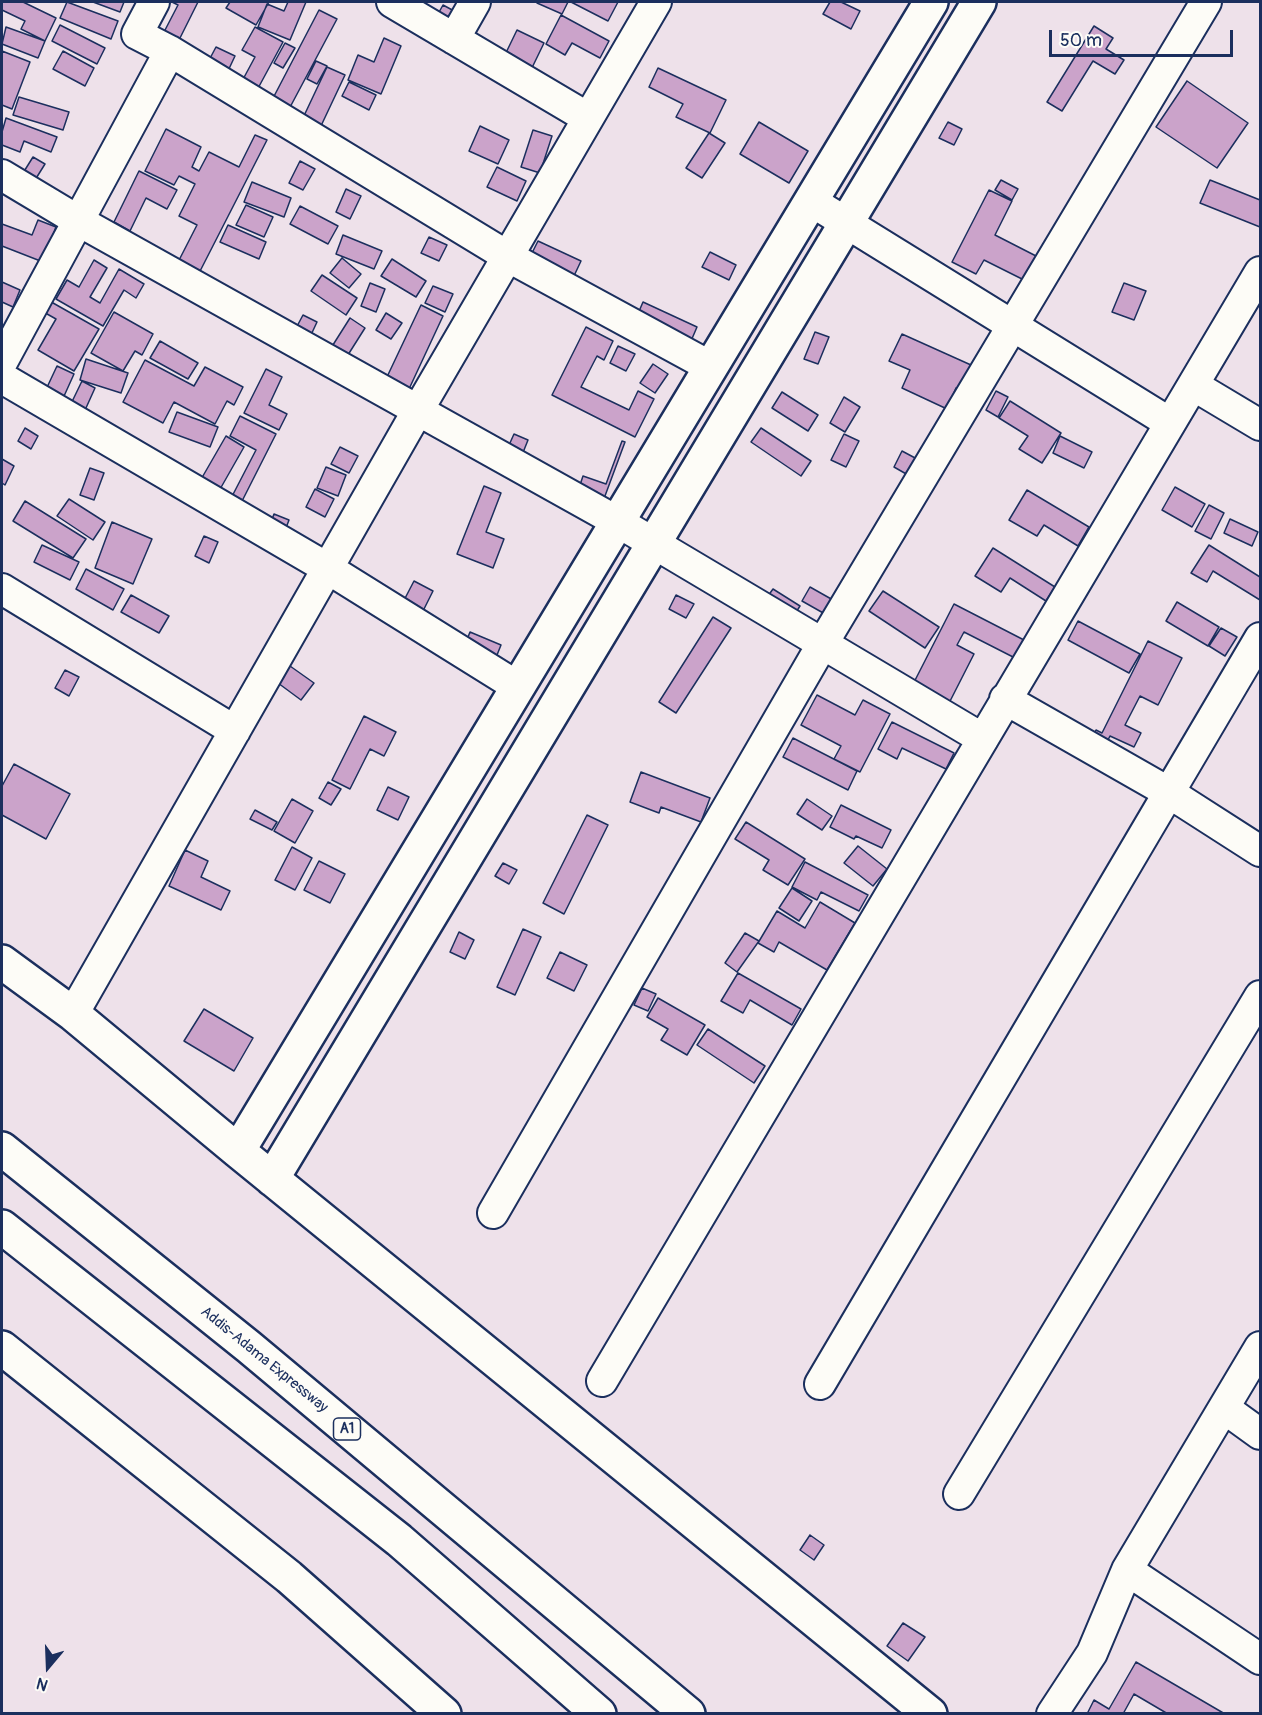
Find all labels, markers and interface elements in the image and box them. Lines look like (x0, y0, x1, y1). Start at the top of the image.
scale bar (1052, 18, 1236, 56)
text: 50 m (1060, 29, 1102, 52)
street label: Addis-Adama Expressway (197, 1303, 331, 1417)
road number: A1 (334, 1418, 360, 1440)
north arrow (18, 1637, 78, 1697)
text: N (34, 1673, 51, 1695)

